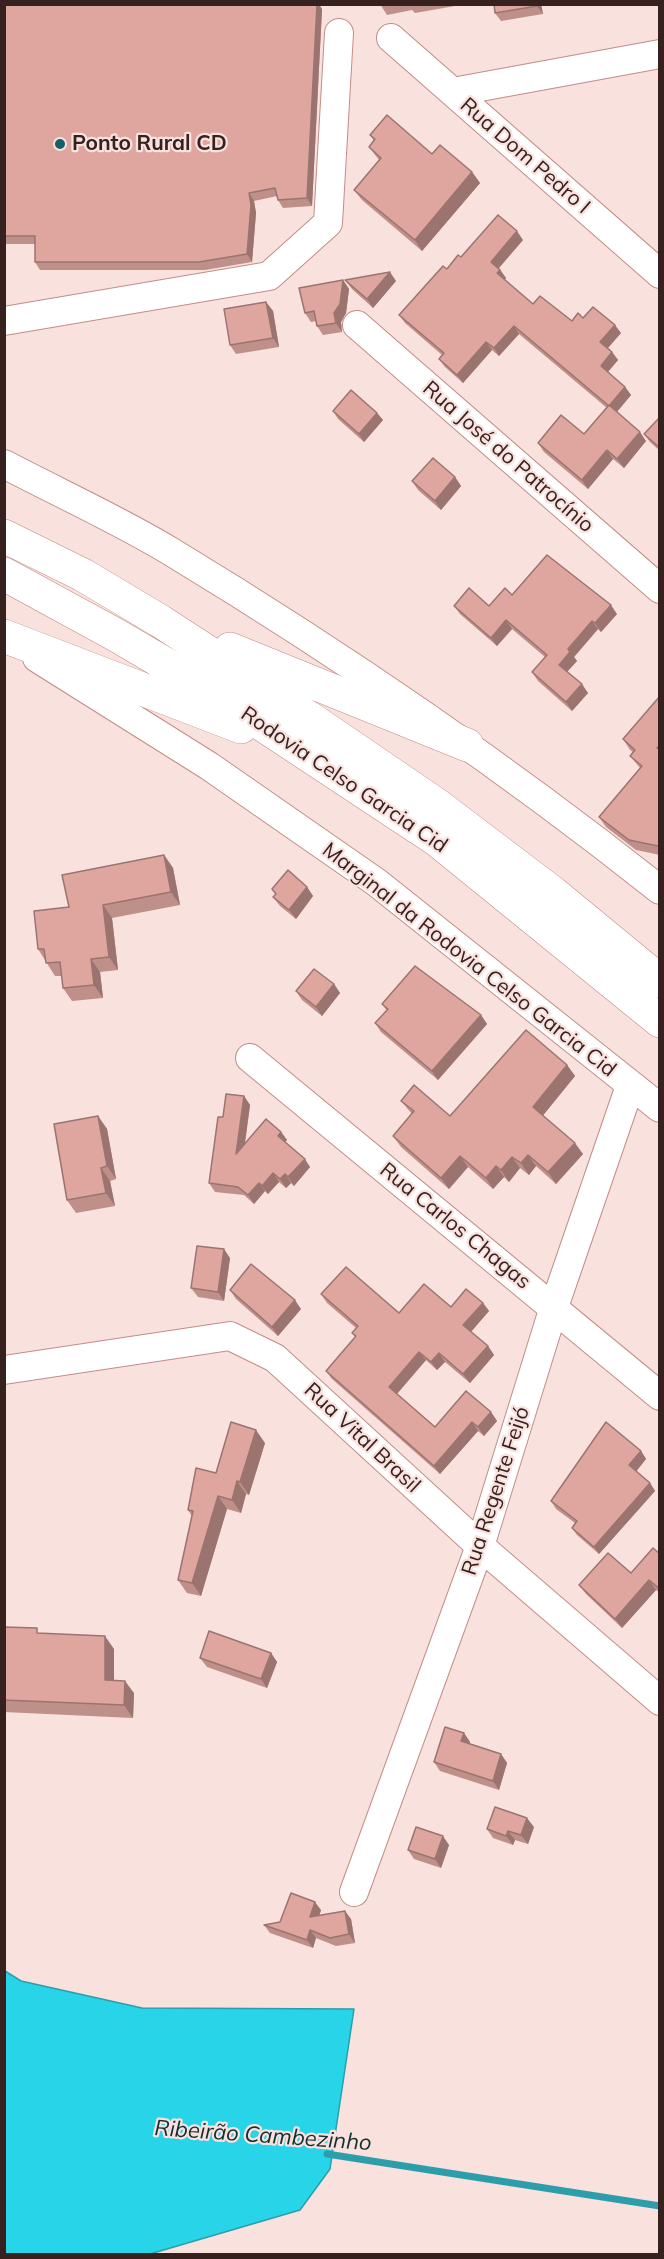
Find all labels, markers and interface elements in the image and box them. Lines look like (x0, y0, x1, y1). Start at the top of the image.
street label: Rua Dom Pedro I (455, 93, 595, 219)
place label: Ponto Rural CD (72, 131, 227, 157)
marker: Ponto Rural CD (53, 137, 67, 151)
street label: Rua José do Patrocínio (417, 376, 599, 538)
street label: Rodovia Celso Garcia Cid (236, 701, 452, 859)
street label: Marginal da Rodovia Celso Garcia Cid (317, 838, 621, 1082)
street label: Rua Carlos Chagas (374, 1157, 536, 1295)
street label: Rua Vital Brasil (299, 1378, 425, 1498)
street label: Rua Regente Feijó (457, 1404, 535, 1578)
water label: Ribeirão Cambezinho (154, 2115, 372, 2157)

